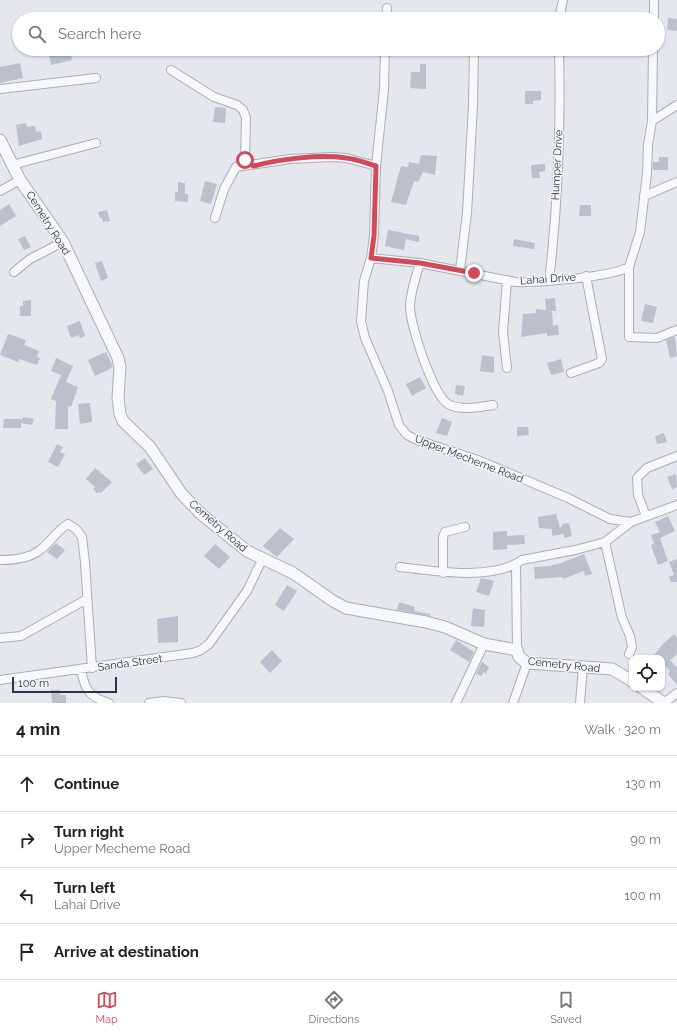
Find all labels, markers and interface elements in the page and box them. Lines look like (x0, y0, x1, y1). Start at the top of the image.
search box (12, 12, 665, 56)
icon: search (26, 23, 48, 45)
text: Search here (58, 25, 141, 43)
street label: Humper Drive (549, 129, 565, 201)
route start (236, 151, 254, 169)
street label: Cemetry Road (23, 189, 73, 257)
route end (465, 264, 483, 282)
street label: Lahai Drive (519, 271, 577, 287)
street label: Upper Mecheme Road (413, 432, 525, 486)
street label: Cemetry Road (186, 497, 250, 555)
street label: Sanda Street (97, 652, 164, 674)
street label: Cemetry Road (527, 655, 601, 675)
map controls (629, 655, 665, 691)
button: locate (629, 655, 665, 691)
scale bar (12, 675, 117, 694)
text: 100 m (18, 677, 49, 690)
text: 4 min (16, 719, 60, 739)
text: Walk · 320 m (585, 722, 661, 737)
icon: ahead (16, 773, 38, 795)
text: Continue (54, 775, 119, 793)
text: 130 m (625, 776, 661, 791)
text: Turn right (54, 823, 124, 841)
icon: right (16, 829, 38, 851)
text: 90 m (630, 832, 661, 847)
text: Upper Mecheme Road (54, 841, 190, 856)
text: Turn left (54, 879, 115, 897)
icon: left (16, 885, 38, 907)
text: 100 m (624, 888, 661, 903)
text: Lahai Drive (54, 897, 121, 912)
icon: arrive (16, 941, 38, 963)
text: Arrive at destination (54, 943, 199, 961)
tab: Map (95, 989, 118, 1026)
tab: Directions (309, 989, 359, 1026)
tab: Saved (550, 989, 582, 1026)

